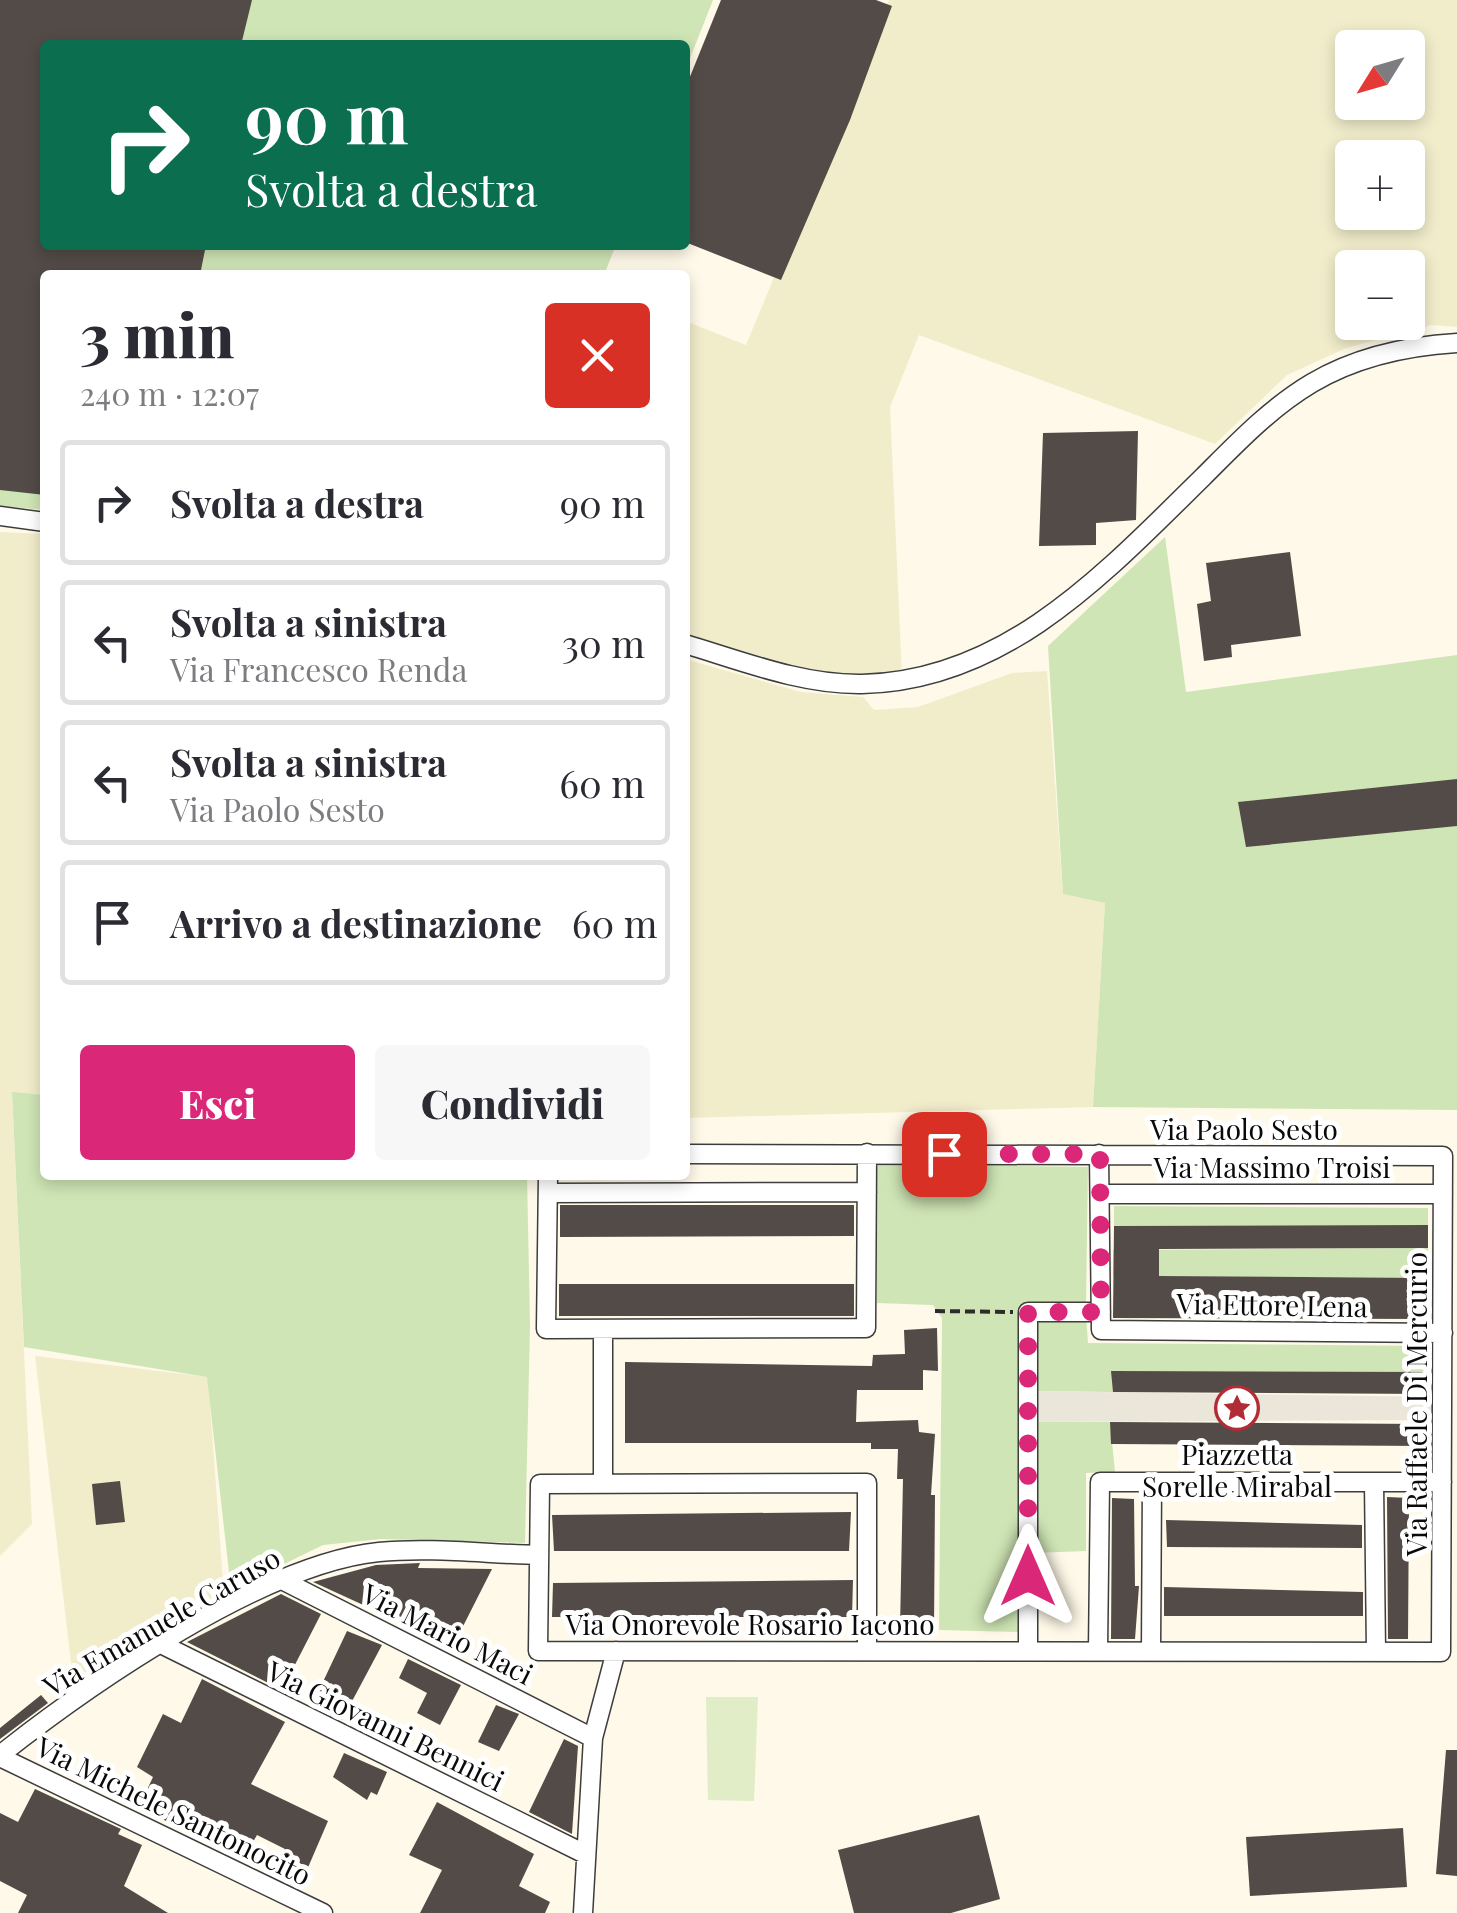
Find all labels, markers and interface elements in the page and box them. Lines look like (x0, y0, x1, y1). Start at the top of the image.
north arrow (1335, 30, 1425, 120)
map controls (1335, 30, 1425, 340)
text: 90 m (245, 68, 409, 162)
icon: right (80, 80, 210, 210)
button: + (1335, 140, 1425, 230)
text: Svolta a destra (245, 158, 537, 218)
button: − (1335, 250, 1425, 340)
text: 3 min (80, 293, 234, 373)
button: close (545, 303, 650, 408)
text: 240 m · 12:07 (80, 371, 259, 414)
icon: right (85, 475, 140, 530)
text: Svolta a destra (170, 477, 424, 528)
text: 90 m (560, 477, 645, 528)
text: Svolta a sinistra (170, 596, 447, 647)
icon: left (85, 615, 140, 670)
text: 30 m (562, 617, 645, 668)
text: Via Francesco Renda (170, 647, 467, 690)
text: Svolta a sinistra (170, 736, 447, 787)
icon: left (85, 755, 140, 810)
text: 60 m (559, 757, 645, 808)
text: Via Paolo Sesto (170, 787, 385, 830)
icon: arrive (85, 895, 140, 950)
text: Arrivo a destinazione (170, 897, 542, 948)
text: 60 m (572, 897, 657, 948)
button: Esci (80, 1045, 355, 1160)
button: Condividi (375, 1045, 650, 1160)
street label: Via Paolo Sesto (1149, 1110, 1338, 1147)
pin (902, 1112, 987, 1197)
icon: arrive (917, 1127, 972, 1182)
street label: Via Massimo Troisi (1152, 1148, 1391, 1185)
street label: Via Raffaele Di Mercurio (1397, 1252, 1434, 1557)
street label: Via Ettore Lena (1175, 1284, 1368, 1324)
place icon: Piazzetta Sorelle Mirabal (1214, 1385, 1260, 1431)
place label: Piazzetta Sorelle Mirabal (1142, 1435, 1332, 1504)
position arrow (976, 1524, 1080, 1628)
street label: Via Emanuele Caruso (35, 1538, 286, 1704)
street label: Via Mario Maci (355, 1574, 540, 1692)
street label: Via Onorevole Rosario Iacono (564, 1605, 935, 1642)
street label: Via Giovanni Bennici (260, 1651, 511, 1799)
street label: Via Michele Santonocito (29, 1727, 318, 1893)

